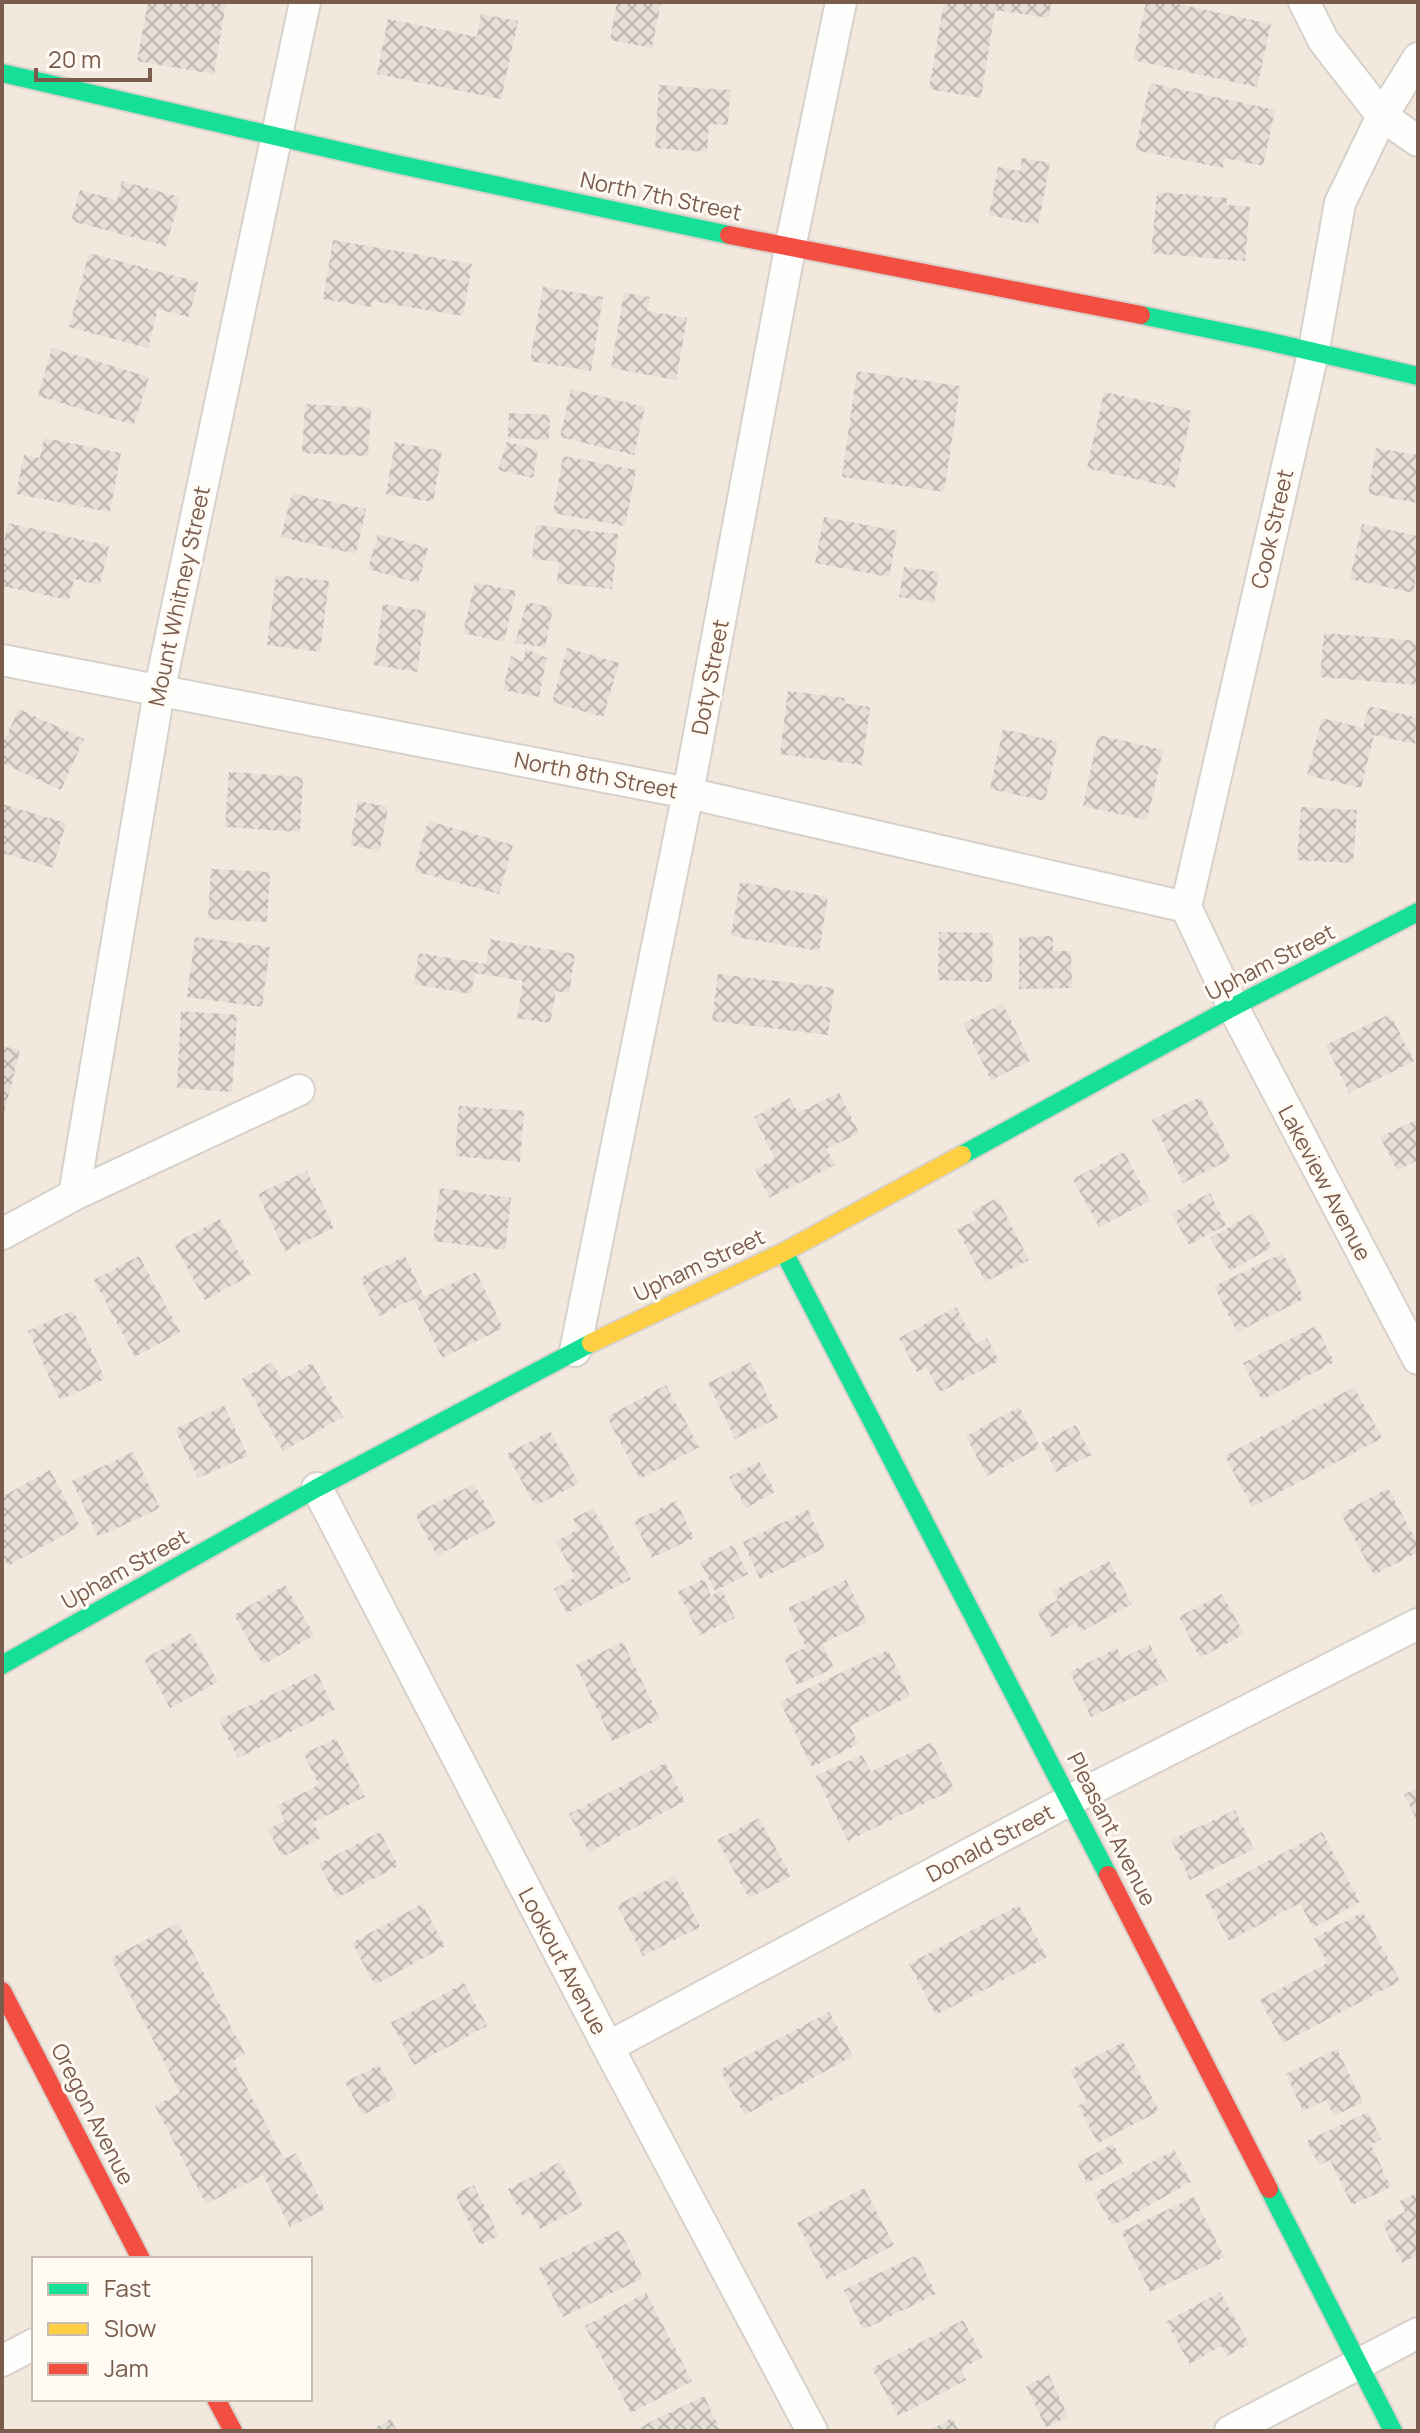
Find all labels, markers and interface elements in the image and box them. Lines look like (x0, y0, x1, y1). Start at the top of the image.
scale bar (36, 32, 150, 82)
text: 20 m (48, 42, 101, 75)
street label: North 7th Street (578, 164, 745, 228)
street label: Cook Street (1244, 466, 1300, 592)
street label: Mount Whitney Street (141, 483, 217, 709)
street label: Doty Street (684, 617, 736, 737)
street label: North 8th Street (512, 744, 680, 806)
street label: Upham Street (1200, 916, 1340, 1007)
street label: Lakeview Avenue (1271, 1100, 1379, 1266)
street label: Upham Street (629, 1221, 770, 1308)
street label: Upham Street (56, 1522, 194, 1616)
street label: Pleasant Avenue (1060, 1747, 1164, 1911)
street label: Donald Street (921, 1797, 1059, 1889)
street label: Lookout Avenue (512, 1882, 614, 2040)
street label: Oregon Avenue (44, 2038, 142, 2190)
legend (32, 2257, 312, 2401)
text: Fast (104, 2271, 151, 2304)
text: Slow (104, 2311, 157, 2344)
text: Jam (104, 2351, 149, 2384)

